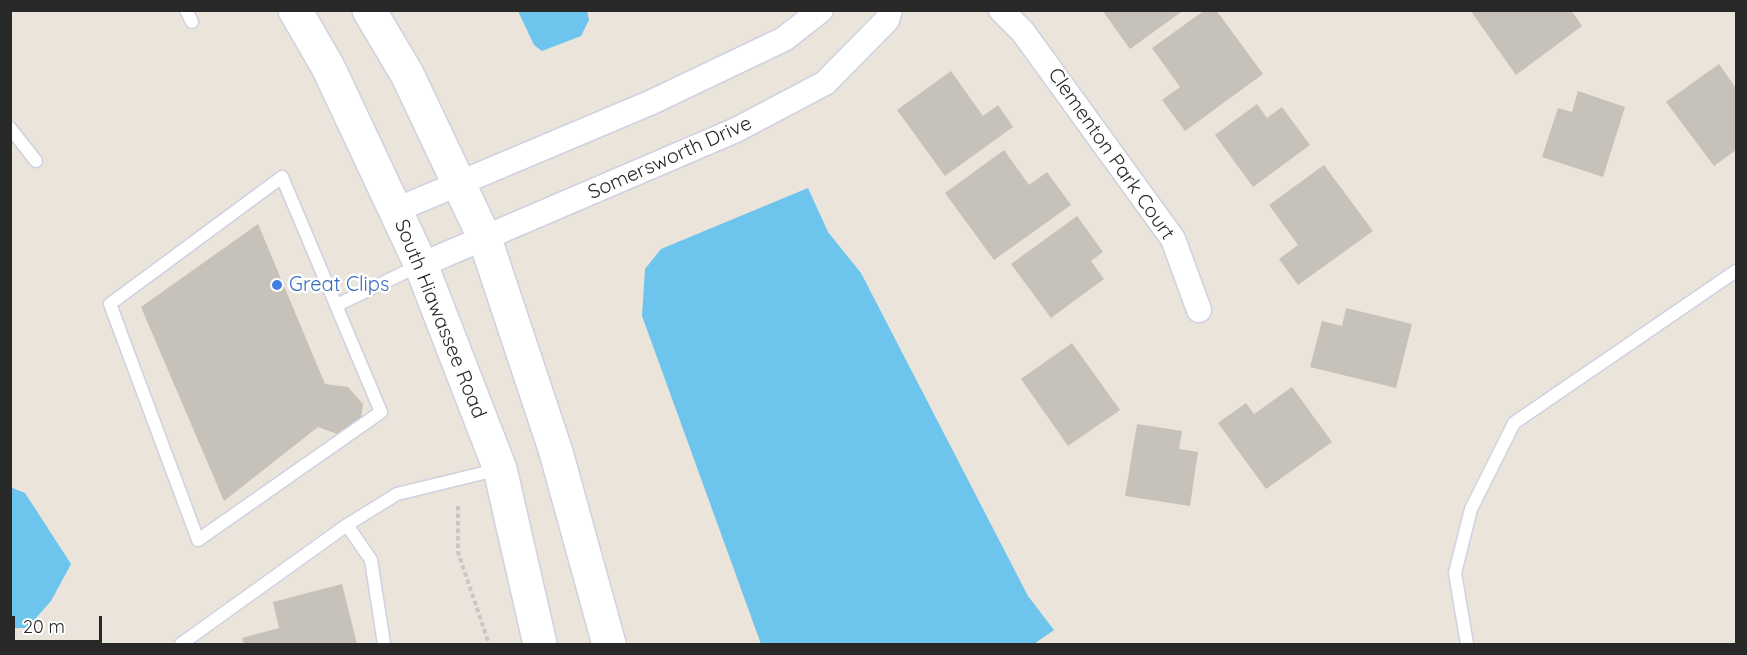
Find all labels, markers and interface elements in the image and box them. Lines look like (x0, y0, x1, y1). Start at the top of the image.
street label: Clementon Park Court (1043, 63, 1179, 245)
street label: Somersworth Drive (584, 111, 756, 205)
street label: South Hiawassee Road (389, 216, 491, 422)
place label: Great Clips (289, 273, 389, 297)
marker: Great Clips (270, 278, 284, 292)
scale bar (15, 604, 105, 642)
text: 20 m (23, 615, 65, 638)

